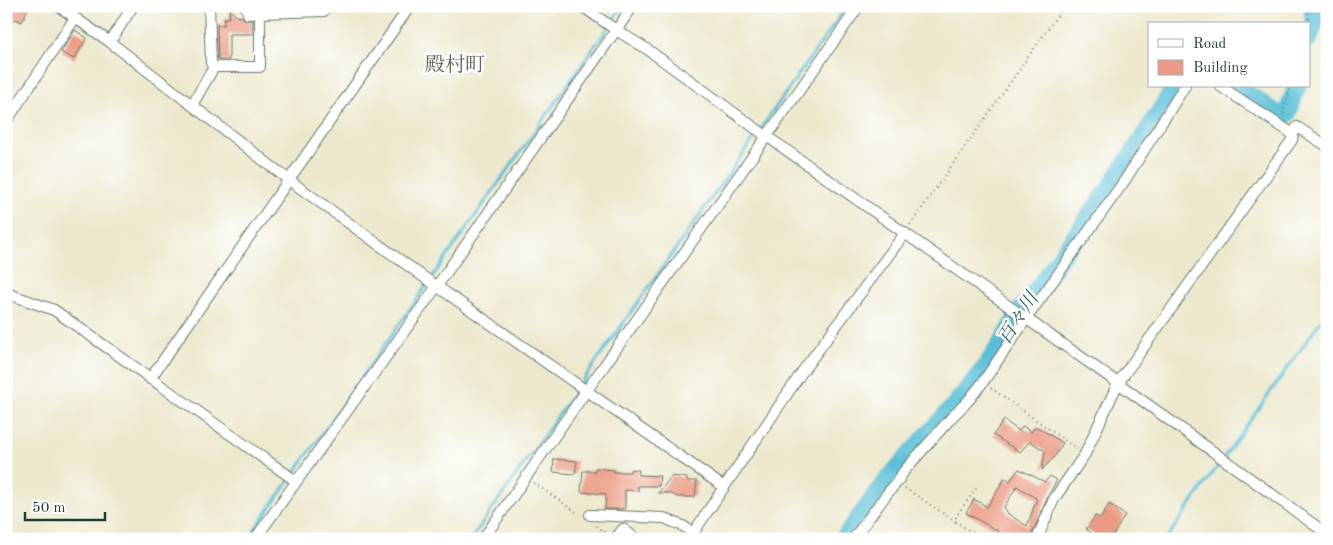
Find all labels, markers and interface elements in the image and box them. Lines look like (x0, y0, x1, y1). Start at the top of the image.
legend (1148, 22, 1310, 88)
text: Road (1193, 37, 1227, 52)
district label: 殿村町 (425, 54, 485, 76)
text: Building (1193, 61, 1248, 76)
water label: 百々川 (994, 288, 1044, 348)
scale bar (25, 490, 105, 522)
text: 50 m (32, 501, 66, 516)

